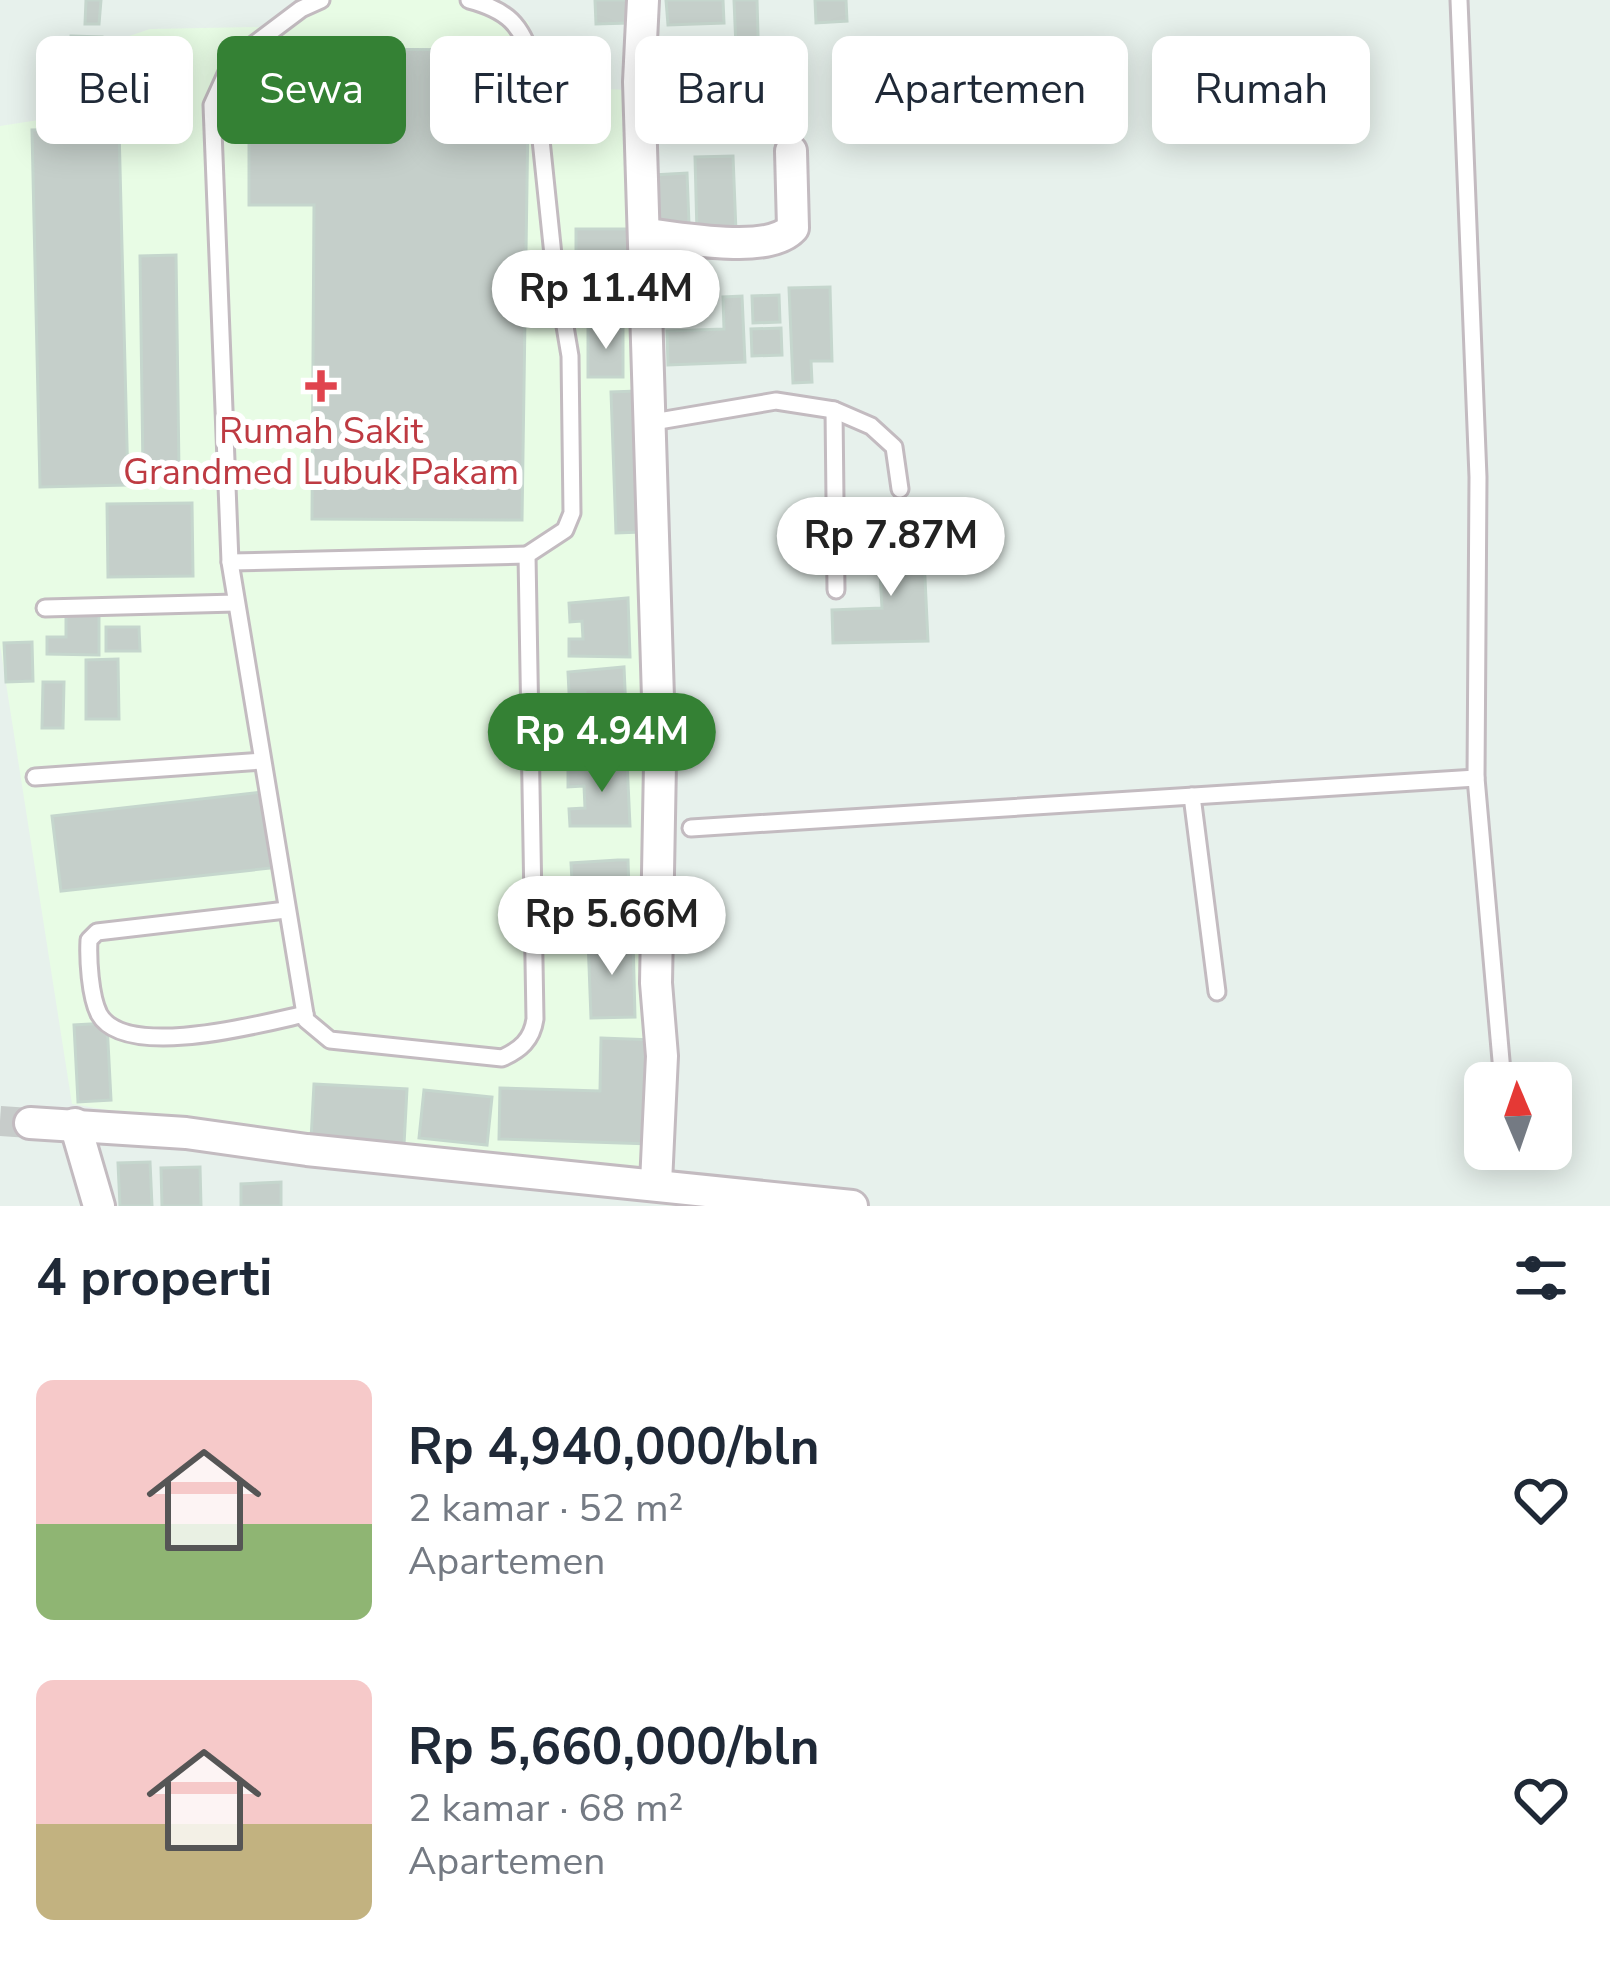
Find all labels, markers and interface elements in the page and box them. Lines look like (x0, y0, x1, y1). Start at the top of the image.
chip: Beli (36, 36, 193, 144)
chip: Sewa (217, 36, 406, 144)
chip: Filter (430, 36, 611, 144)
chip: Baru (635, 36, 808, 144)
chip: Apartemen (832, 36, 1128, 144)
chip: Rumah (1152, 36, 1370, 144)
pin: Rp 11.4M (482, 250, 730, 352)
text: Rp 11.4M (519, 262, 693, 315)
marker: Rumah Sakit Grandmed Lubuk Pakam (305, 370, 337, 402)
place label: Rumah Sakit Grandmed Lubuk Pakam (123, 407, 519, 497)
pin: Rp 7.87M (767, 497, 1015, 599)
text: Rp 7.87M (804, 509, 978, 562)
pin: Rp 4.94M (478, 693, 726, 795)
text: Rp 4.94M (515, 705, 689, 758)
pin: Rp 5.66M (488, 876, 736, 978)
text: Rp 5.66M (525, 888, 699, 941)
north arrow (1464, 1062, 1572, 1170)
map controls (1464, 1062, 1572, 1170)
text: 4 properti (36, 1243, 272, 1313)
icon: filters (1508, 1245, 1574, 1311)
text: Rp 4,940,000/bln (408, 1412, 819, 1482)
icon: home (132, 1428, 276, 1572)
icon: heart (1508, 1467, 1574, 1533)
text: 2 kamar · 52 m² (408, 1482, 683, 1535)
text: Apartemen (408, 1535, 605, 1588)
text: Rp 5,660,000/bln (408, 1712, 819, 1782)
icon: home (132, 1728, 276, 1872)
icon: heart (1508, 1767, 1574, 1833)
text: 2 kamar · 68 m² (408, 1782, 683, 1835)
text: Apartemen (408, 1835, 605, 1888)

